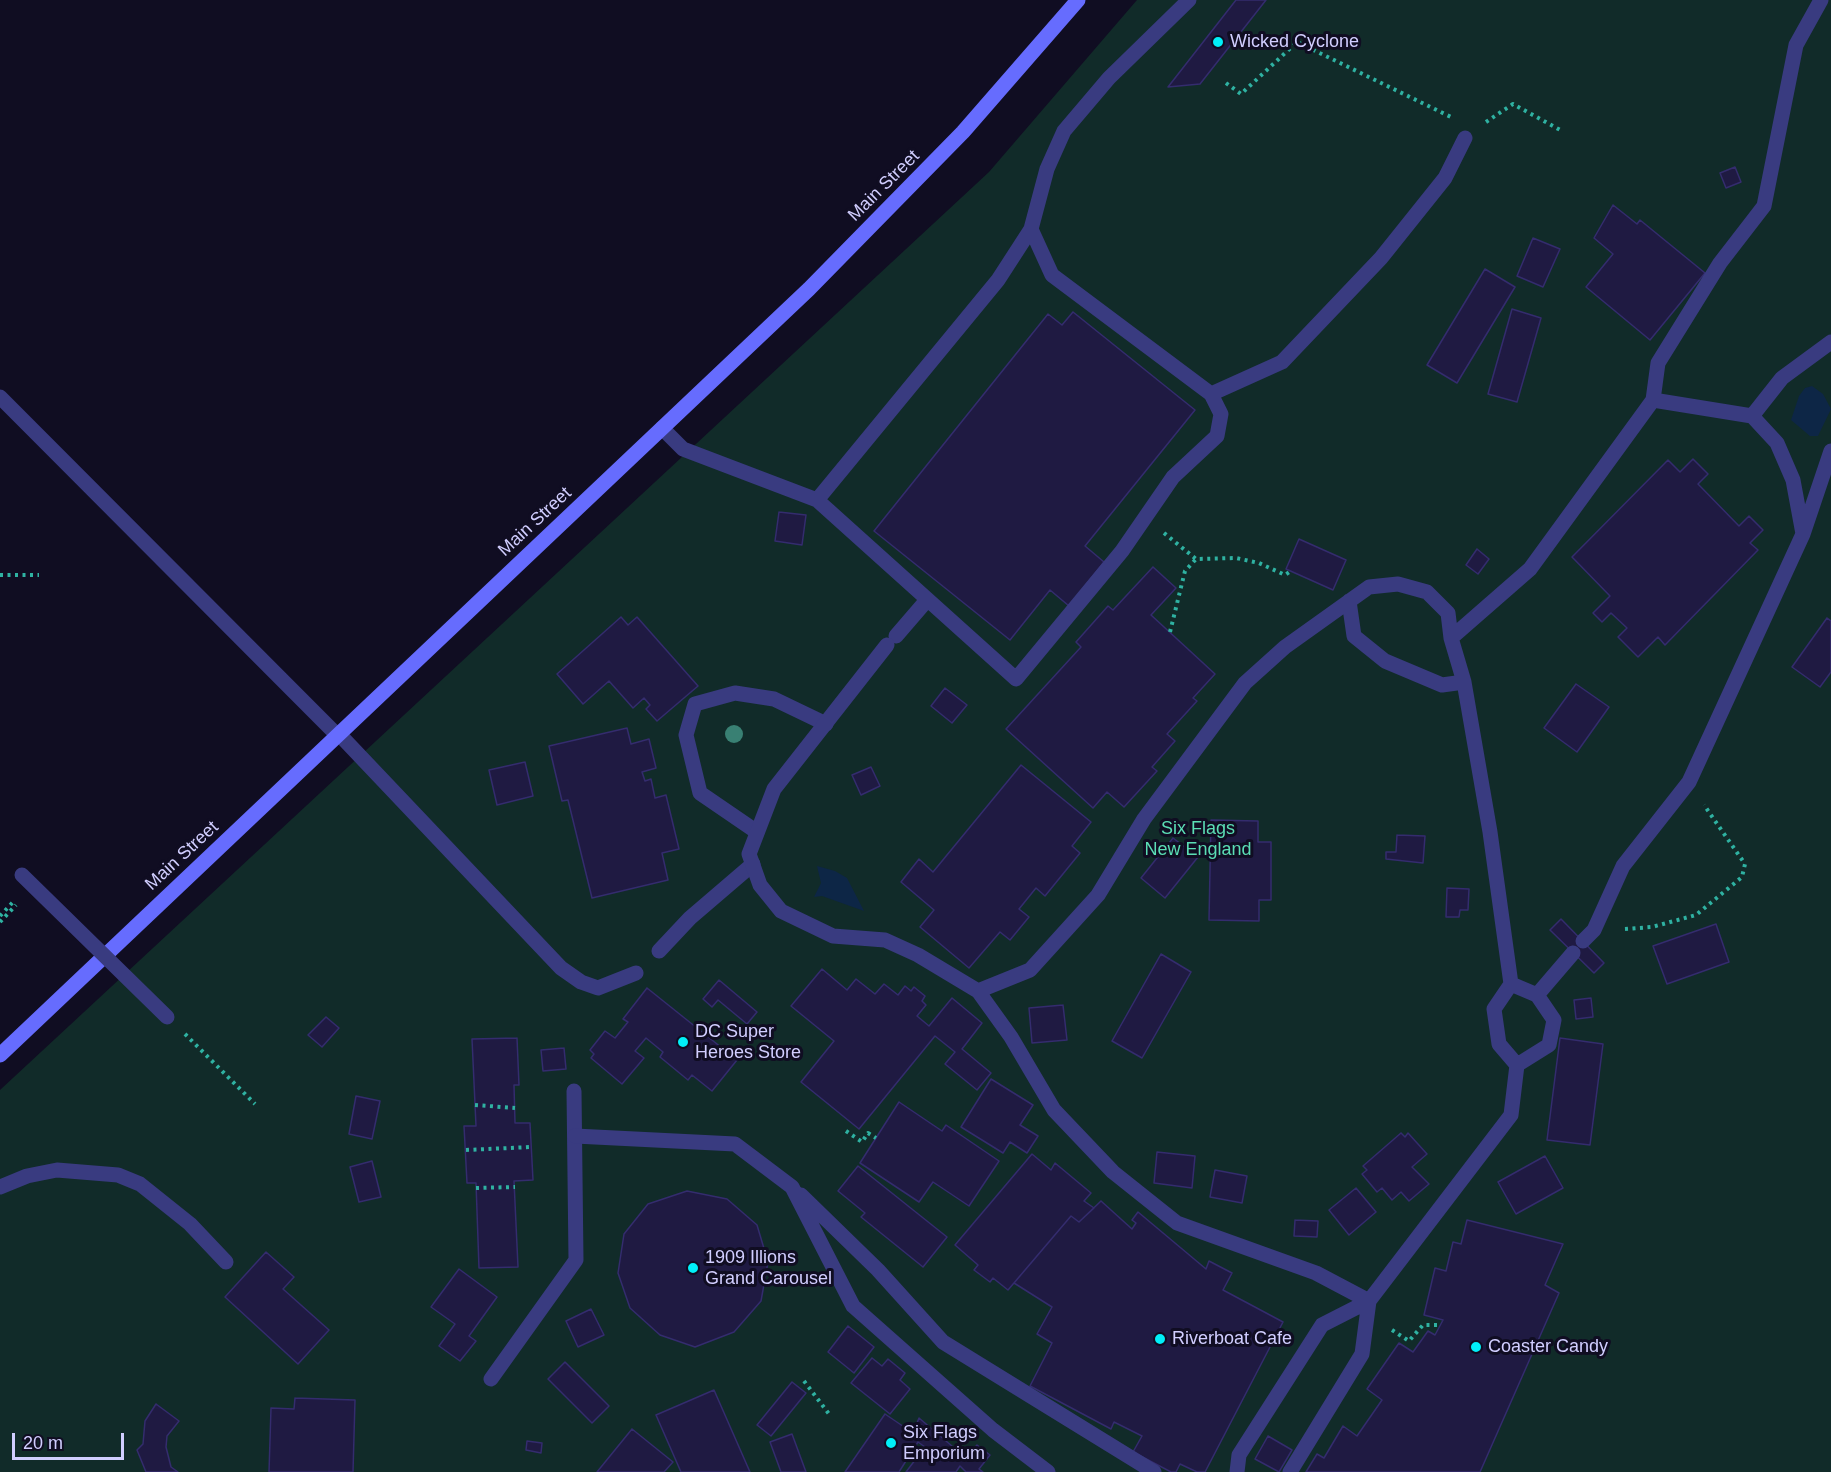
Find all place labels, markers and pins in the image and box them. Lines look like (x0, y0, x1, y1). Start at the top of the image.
place label: Wicked Cyclone (1230, 31, 1359, 53)
marker: Wicked Cyclone (1211, 35, 1225, 49)
place label: DC Super Heroes Store (695, 1021, 801, 1064)
marker: DC Super Heroes Store (676, 1035, 690, 1049)
place label: 1909 Illions Grand Carousel (705, 1247, 832, 1290)
marker: 1909 Illions Grand Carousel (686, 1261, 700, 1275)
place label: Riverboat Cafe (1172, 1328, 1292, 1350)
marker: Riverboat Cafe (1153, 1332, 1167, 1346)
place label: Coaster Candy (1488, 1336, 1608, 1358)
marker: Coaster Candy (1469, 1340, 1483, 1354)
place label: Six Flags Emporium (903, 1422, 985, 1464)
marker: Six Flags Emporium (884, 1436, 898, 1450)

